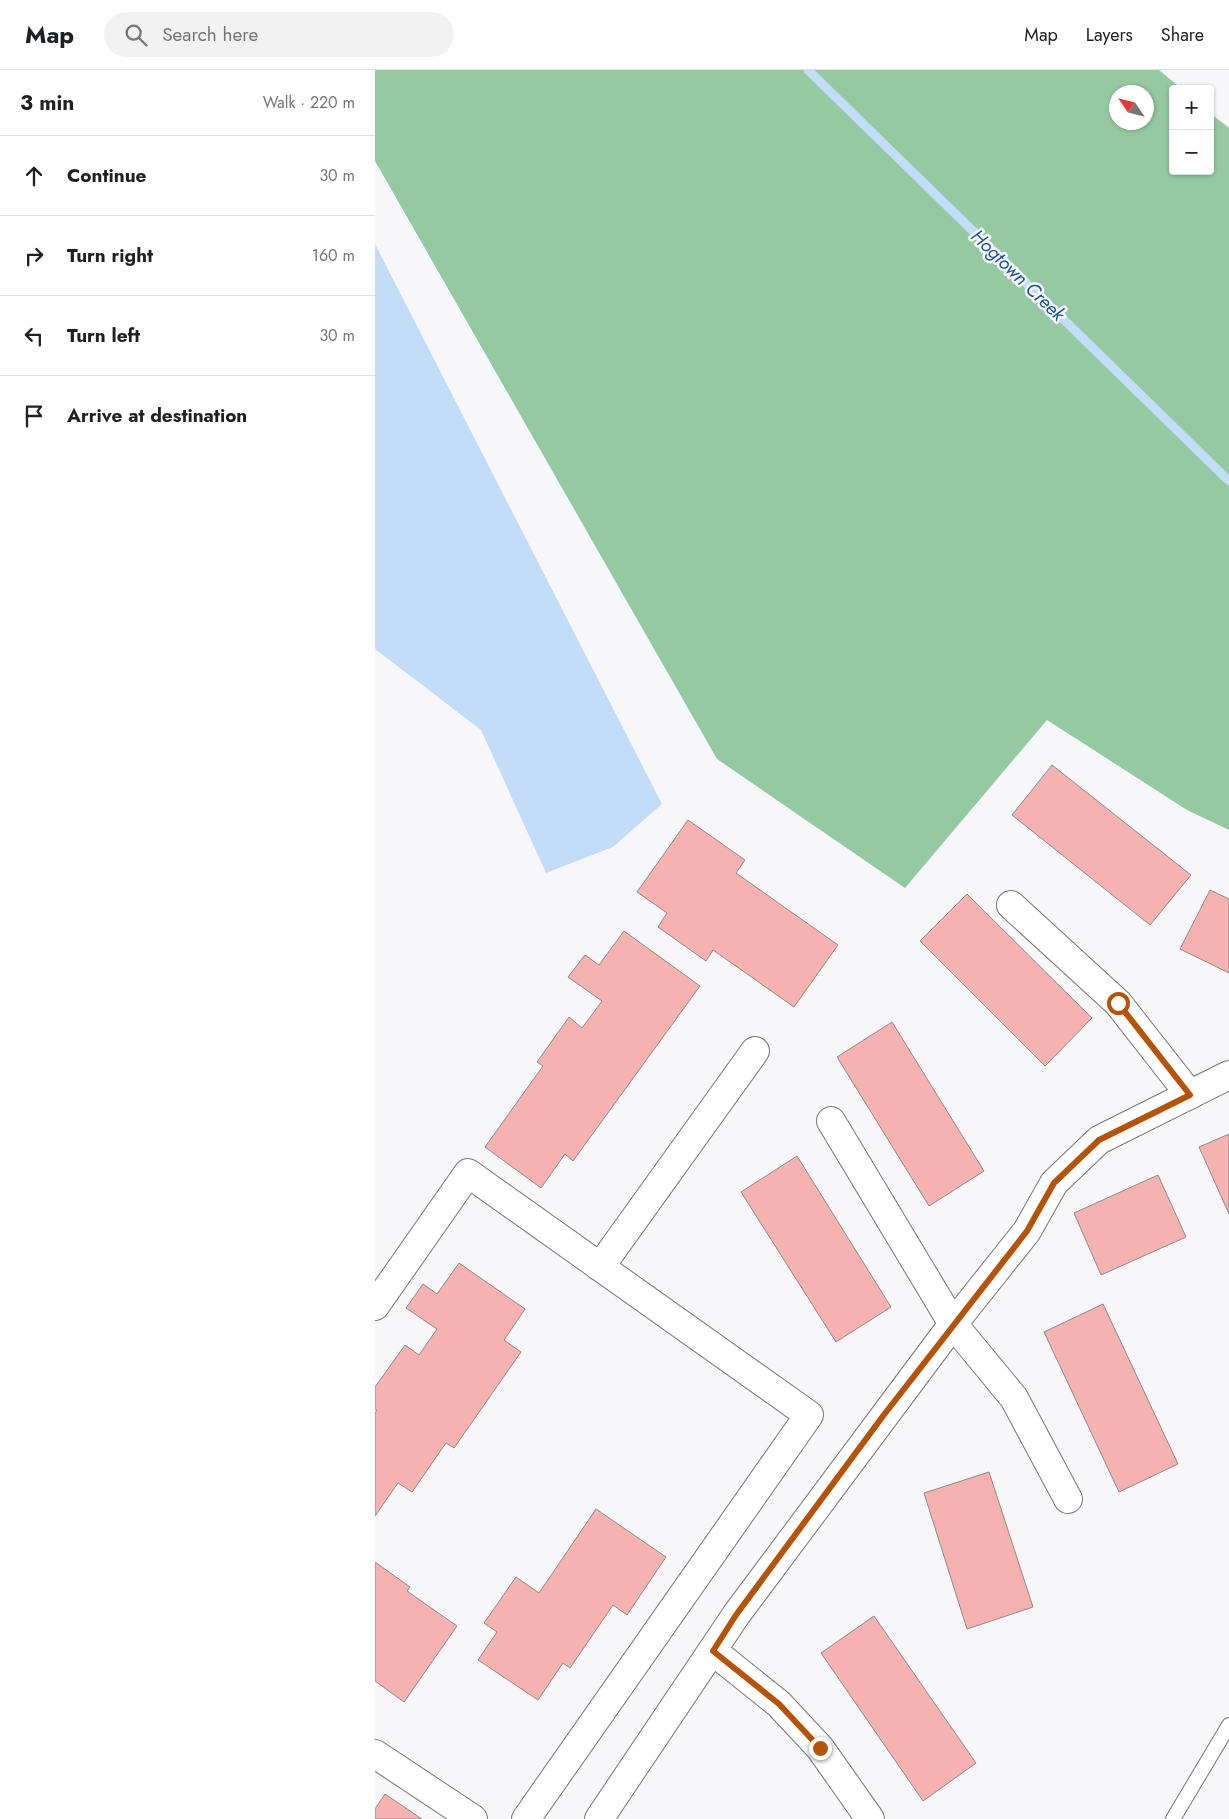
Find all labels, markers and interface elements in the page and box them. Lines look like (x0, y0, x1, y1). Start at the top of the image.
search box (104, 12, 454, 57)
text: Map (25, 17, 74, 52)
icon: search (122, 21, 150, 49)
text: Search here (162, 21, 258, 48)
text: Map (1024, 22, 1058, 48)
text: Layers (1086, 22, 1133, 48)
text: Share (1161, 22, 1204, 48)
north arrow (1109, 85, 1154, 130)
map controls (1169, 85, 1214, 175)
button: + (1169, 85, 1214, 130)
text: 3 min (20, 88, 74, 118)
text: Walk · 220 m (263, 91, 355, 114)
button: − (1169, 130, 1214, 175)
icon: ahead (20, 162, 48, 190)
text: Continue (67, 162, 146, 189)
text: 30 m (319, 164, 355, 187)
water label: Hogtown Creek (965, 223, 1072, 328)
icon: right (20, 242, 48, 270)
text: Turn right (67, 242, 153, 269)
text: 160 m (312, 244, 355, 267)
icon: left (20, 322, 48, 350)
text: Turn left (67, 322, 140, 349)
text: 30 m (319, 324, 355, 347)
icon: arrive (20, 402, 48, 430)
text: Arrive at destination (67, 402, 247, 429)
route start (1107, 992, 1130, 1015)
route end (809, 1737, 832, 1760)

